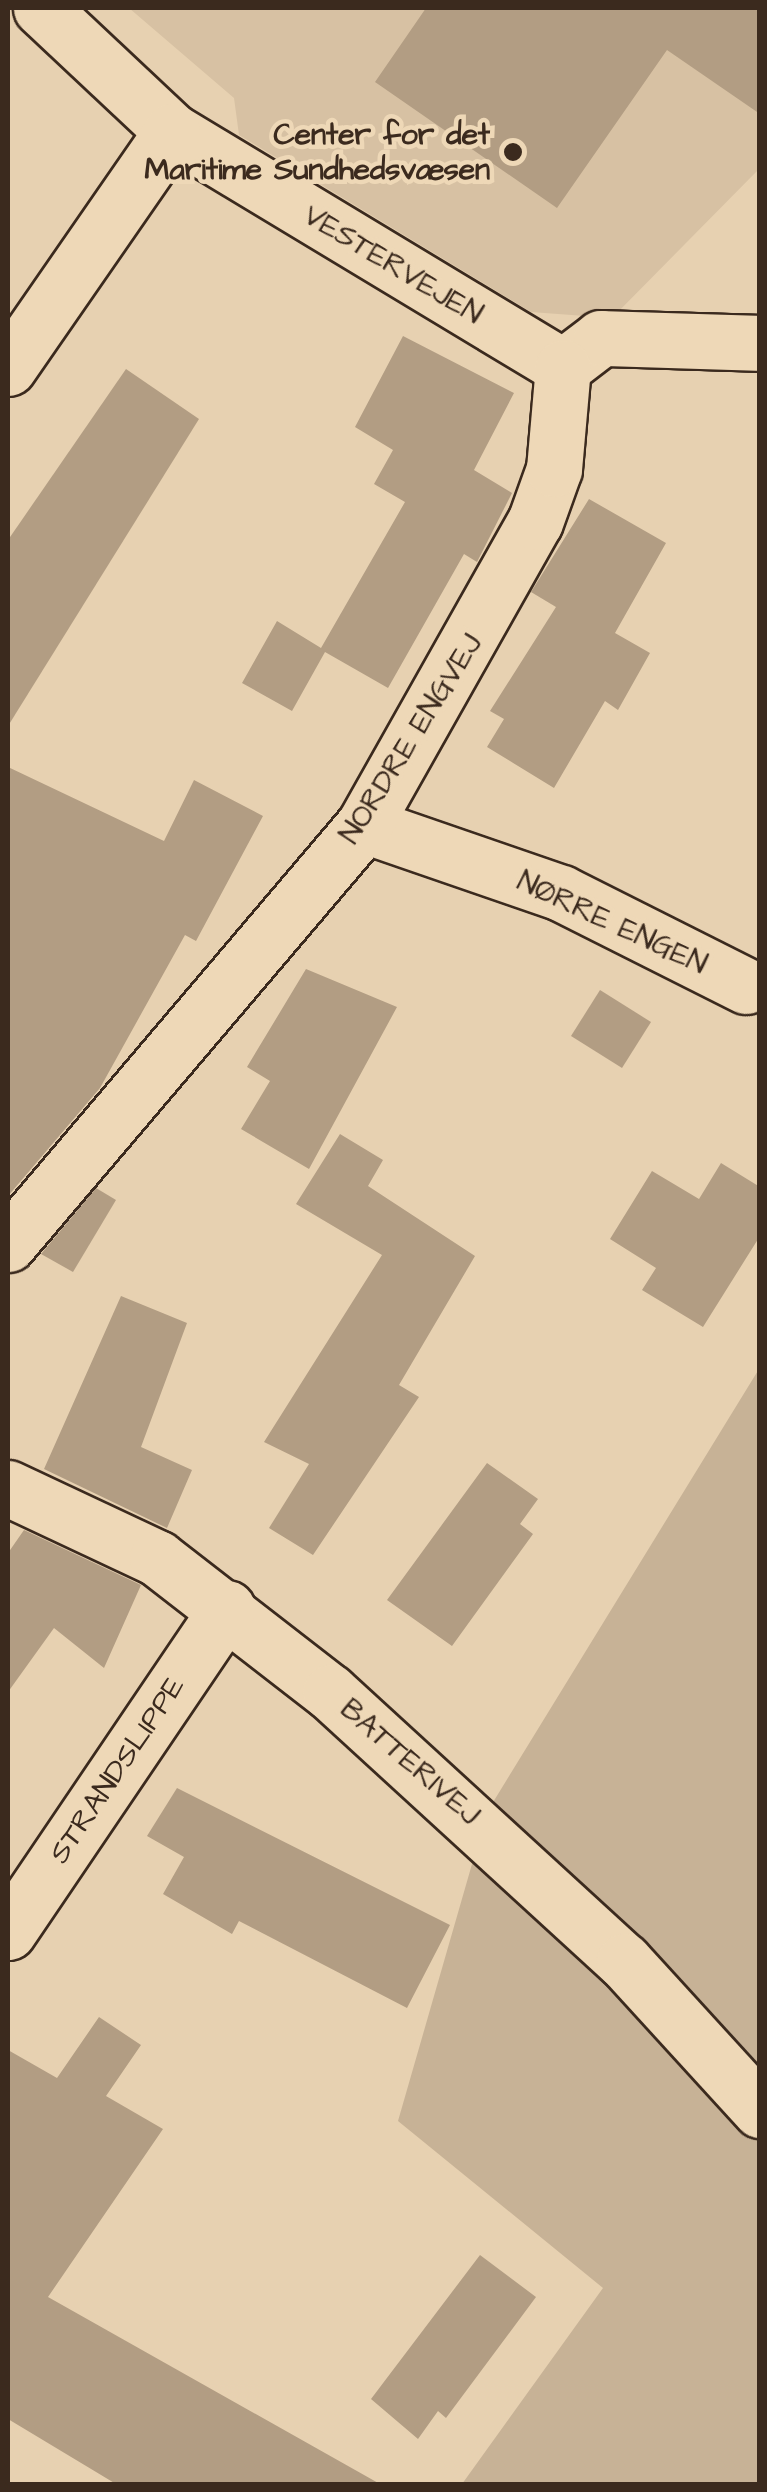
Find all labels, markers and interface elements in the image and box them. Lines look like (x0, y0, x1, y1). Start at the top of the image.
place label: Center for det Maritime Sundhedsvæsen (145, 117, 490, 188)
marker: Center for det Maritime Sundhedsvæsen (500, 139, 526, 165)
street label: VESTERVEJEN (297, 197, 489, 333)
street label: NORDRE ENGVEJ (332, 627, 490, 851)
street label: NØRRE ENGEN (511, 863, 713, 983)
street label: STRANDSLIPPE (41, 1670, 193, 1870)
street label: BATTERIVEJ (333, 1691, 487, 1833)

